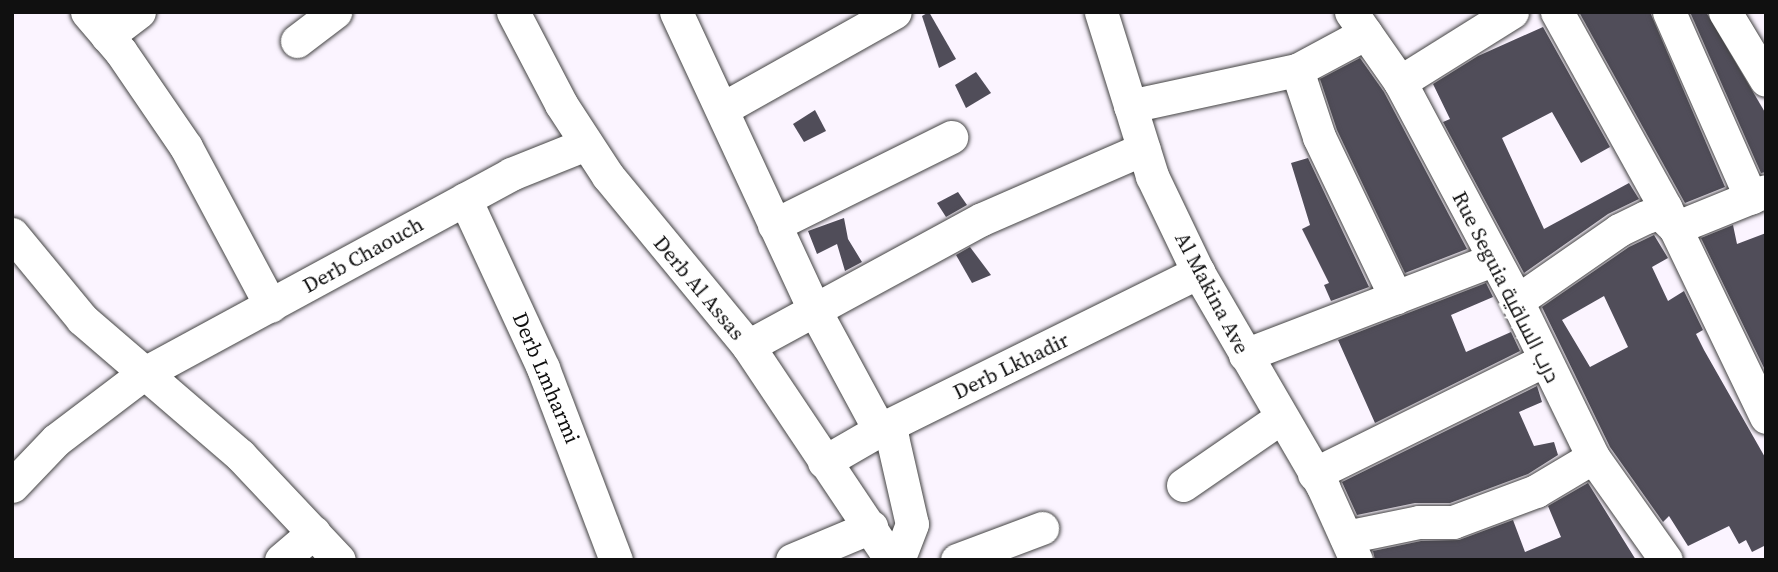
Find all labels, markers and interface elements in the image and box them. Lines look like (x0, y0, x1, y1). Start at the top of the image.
street label: Rue Seguia درب الساقية (1447, 187, 1565, 387)
street label: Derb Chaouch (298, 212, 428, 298)
street label: Al Makina Ave (1169, 228, 1255, 358)
street label: Derb Al Assas (648, 231, 750, 345)
street label: Derb Lmharmi (507, 309, 585, 447)
street label: Derb Lkhadir (949, 327, 1073, 405)

